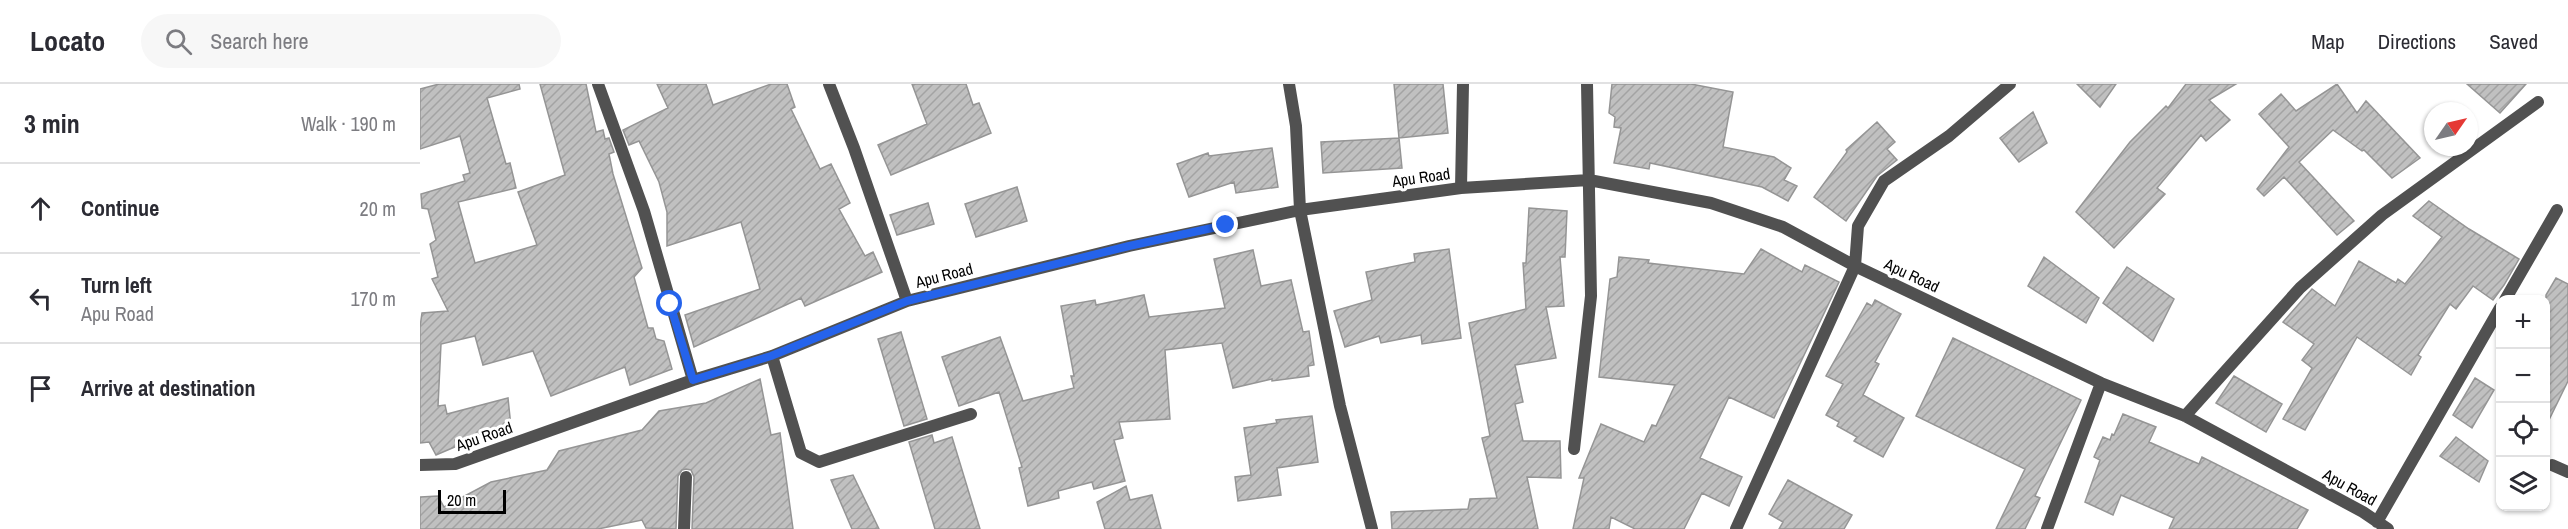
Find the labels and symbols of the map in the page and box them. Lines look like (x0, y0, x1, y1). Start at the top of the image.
north arrow (2424, 102, 2478, 156)
street label: Apu Road (1390, 162, 1451, 192)
route end (1212, 211, 1238, 237)
street label: Apu Road (1880, 252, 1943, 297)
street label: Apu Road (912, 257, 975, 293)
route start (656, 290, 682, 316)
street label: Apu Road (452, 416, 515, 456)
street label: Apu Road (2318, 463, 2381, 511)
scale bar (438, 487, 506, 514)

